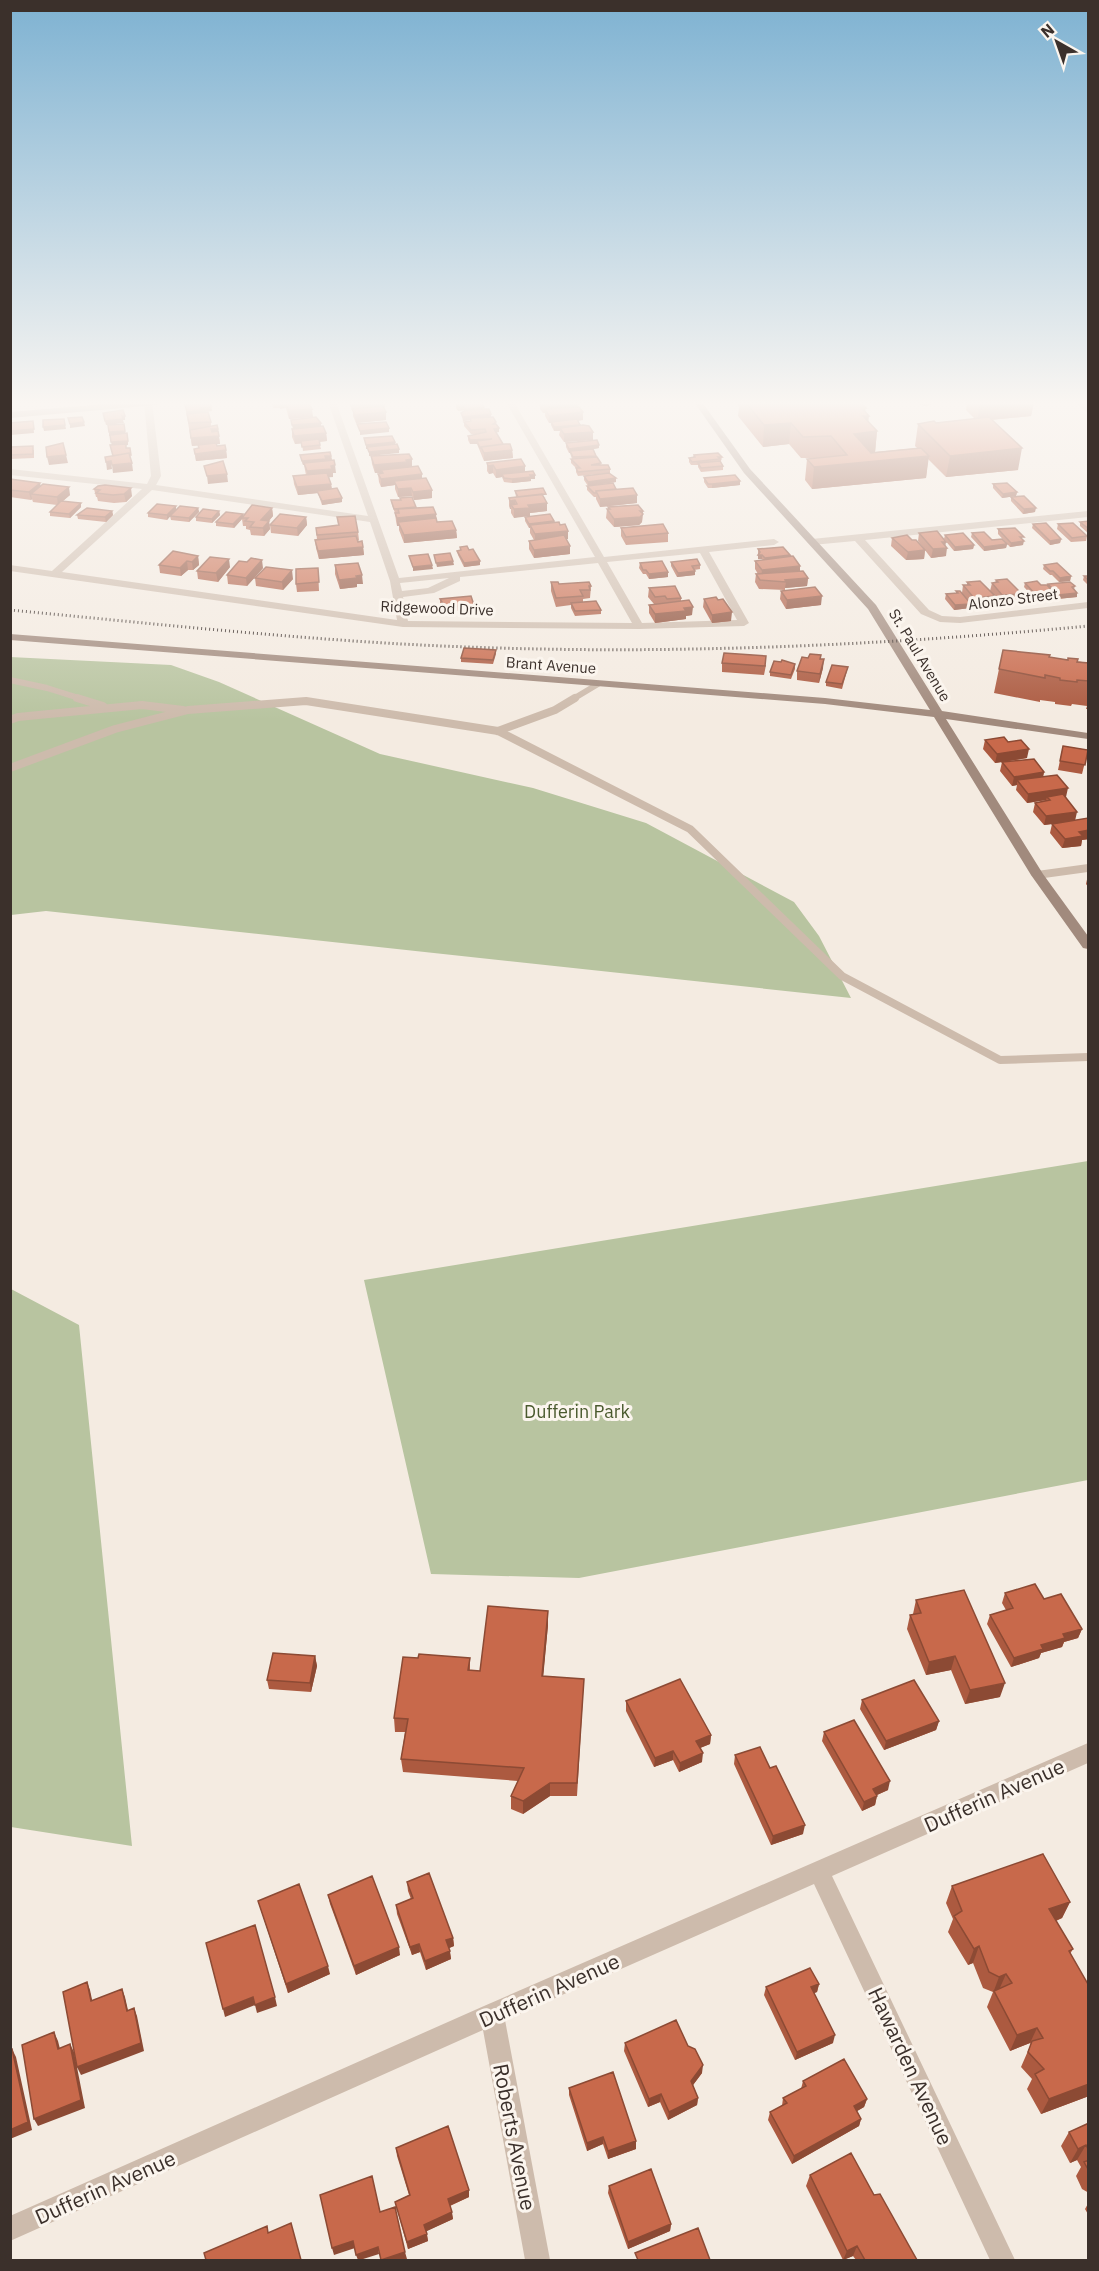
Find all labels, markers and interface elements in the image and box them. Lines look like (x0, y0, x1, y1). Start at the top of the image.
north arrow (1027, 12, 1087, 72)
text: N (1036, 19, 1058, 42)
street label: Alonzo Street (967, 584, 1059, 614)
street label: Ridgewood Drive (380, 597, 494, 619)
street label: St. Paul Avenue (885, 605, 955, 705)
street label: Brant Avenue (505, 652, 597, 678)
park label: Dufferin Park (524, 1400, 630, 1423)
street label: Dufferin Avenue (919, 1751, 1069, 1839)
street label: Dufferin Avenue (474, 1946, 624, 2034)
street label: Hawarden Avenue (862, 1982, 960, 2150)
street label: Roberts Avenue (487, 2061, 543, 2213)
street label: Dufferin Avenue (30, 2143, 180, 2231)

